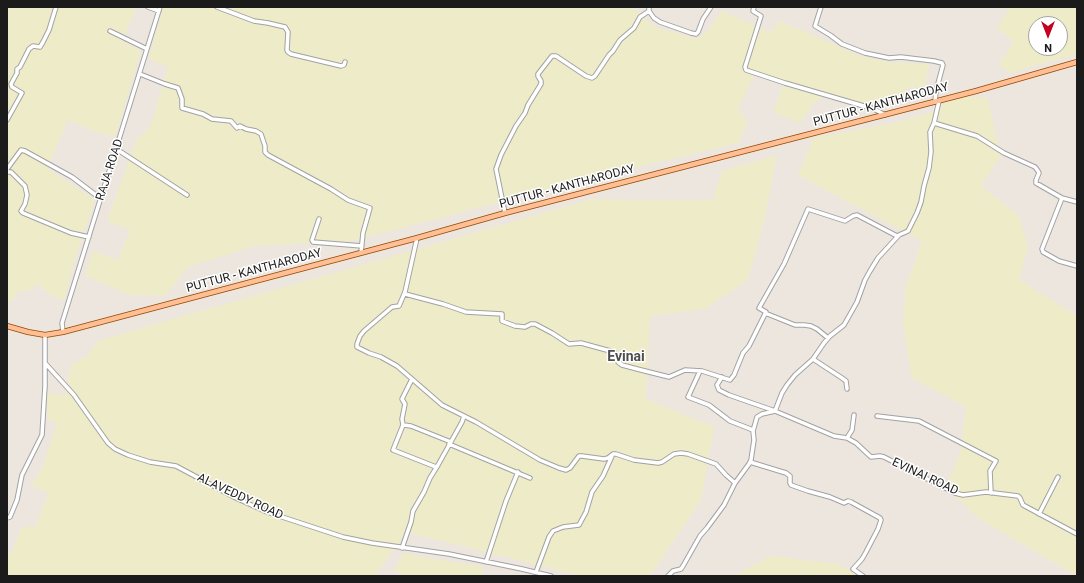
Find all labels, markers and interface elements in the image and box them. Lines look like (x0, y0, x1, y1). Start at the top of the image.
north arrow (1028, 16, 1068, 56)
text: N (1044, 41, 1052, 54)
street label: PUTTUR - KANTHARODAY (812, 80, 950, 130)
street label: RAJA ROAD (93, 137, 127, 203)
street label: PUTTUR - KANTHARODAY (498, 162, 636, 212)
street label: PUTTUR - KANTHARODAY (185, 246, 323, 296)
district label: Evinai (607, 349, 645, 365)
street label: EVINAI ROAD (889, 455, 961, 499)
street label: ALAVEDDY ROAD (195, 471, 285, 523)

